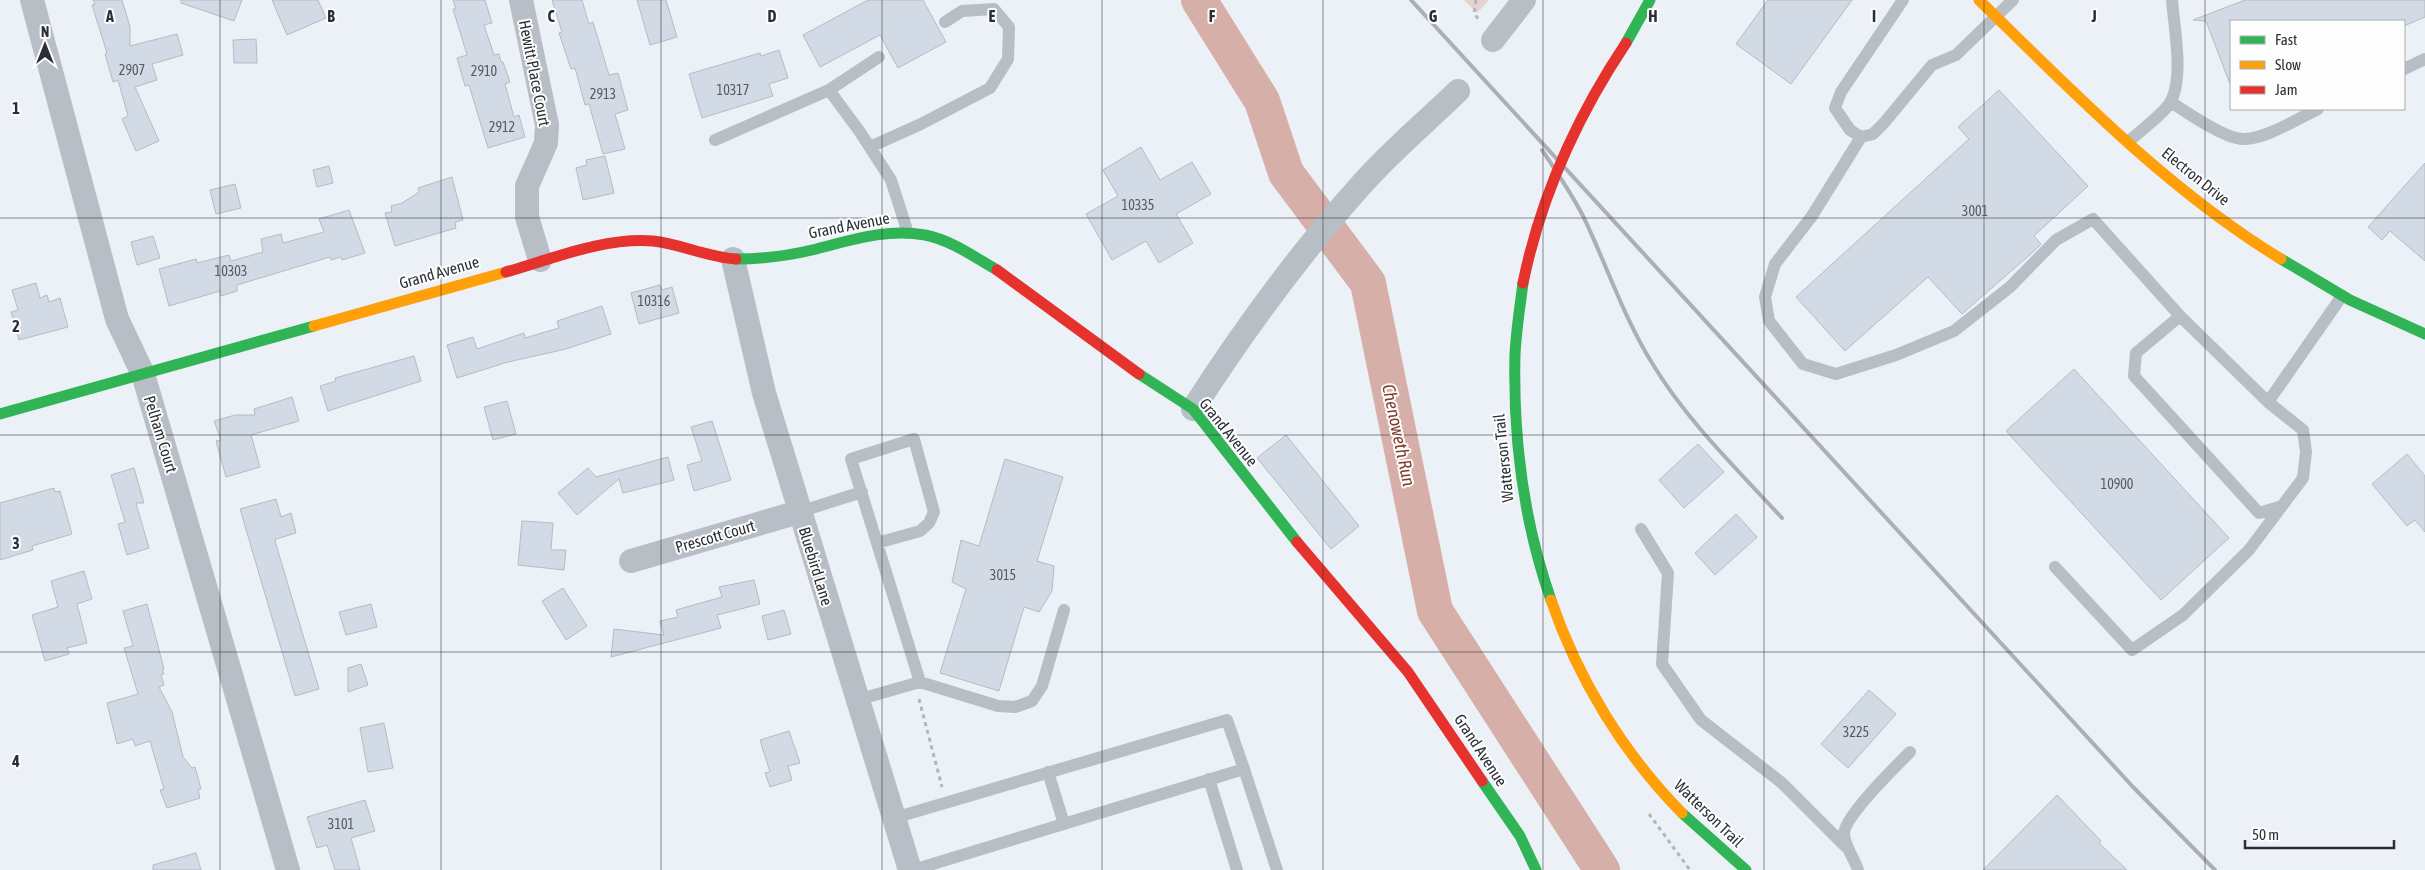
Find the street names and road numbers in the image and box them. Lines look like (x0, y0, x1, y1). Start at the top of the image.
street label: Hewitt Place Court (516, 18, 554, 128)
street label: Electron Drive (2159, 143, 2233, 209)
street label: Grand Avenue (807, 208, 891, 242)
street label: Grand Avenue (397, 252, 481, 292)
street label: Pelham Court (141, 393, 181, 475)
street label: Grand Avenue (1196, 394, 1262, 470)
street label: Watterson Trail (1489, 412, 1517, 503)
street label: Prescott Court (673, 516, 757, 556)
street label: Bluebird Lane (796, 525, 836, 607)
street label: Grand Avenue (1451, 711, 1511, 789)
street label: Watterson Trail (1671, 776, 1748, 851)

